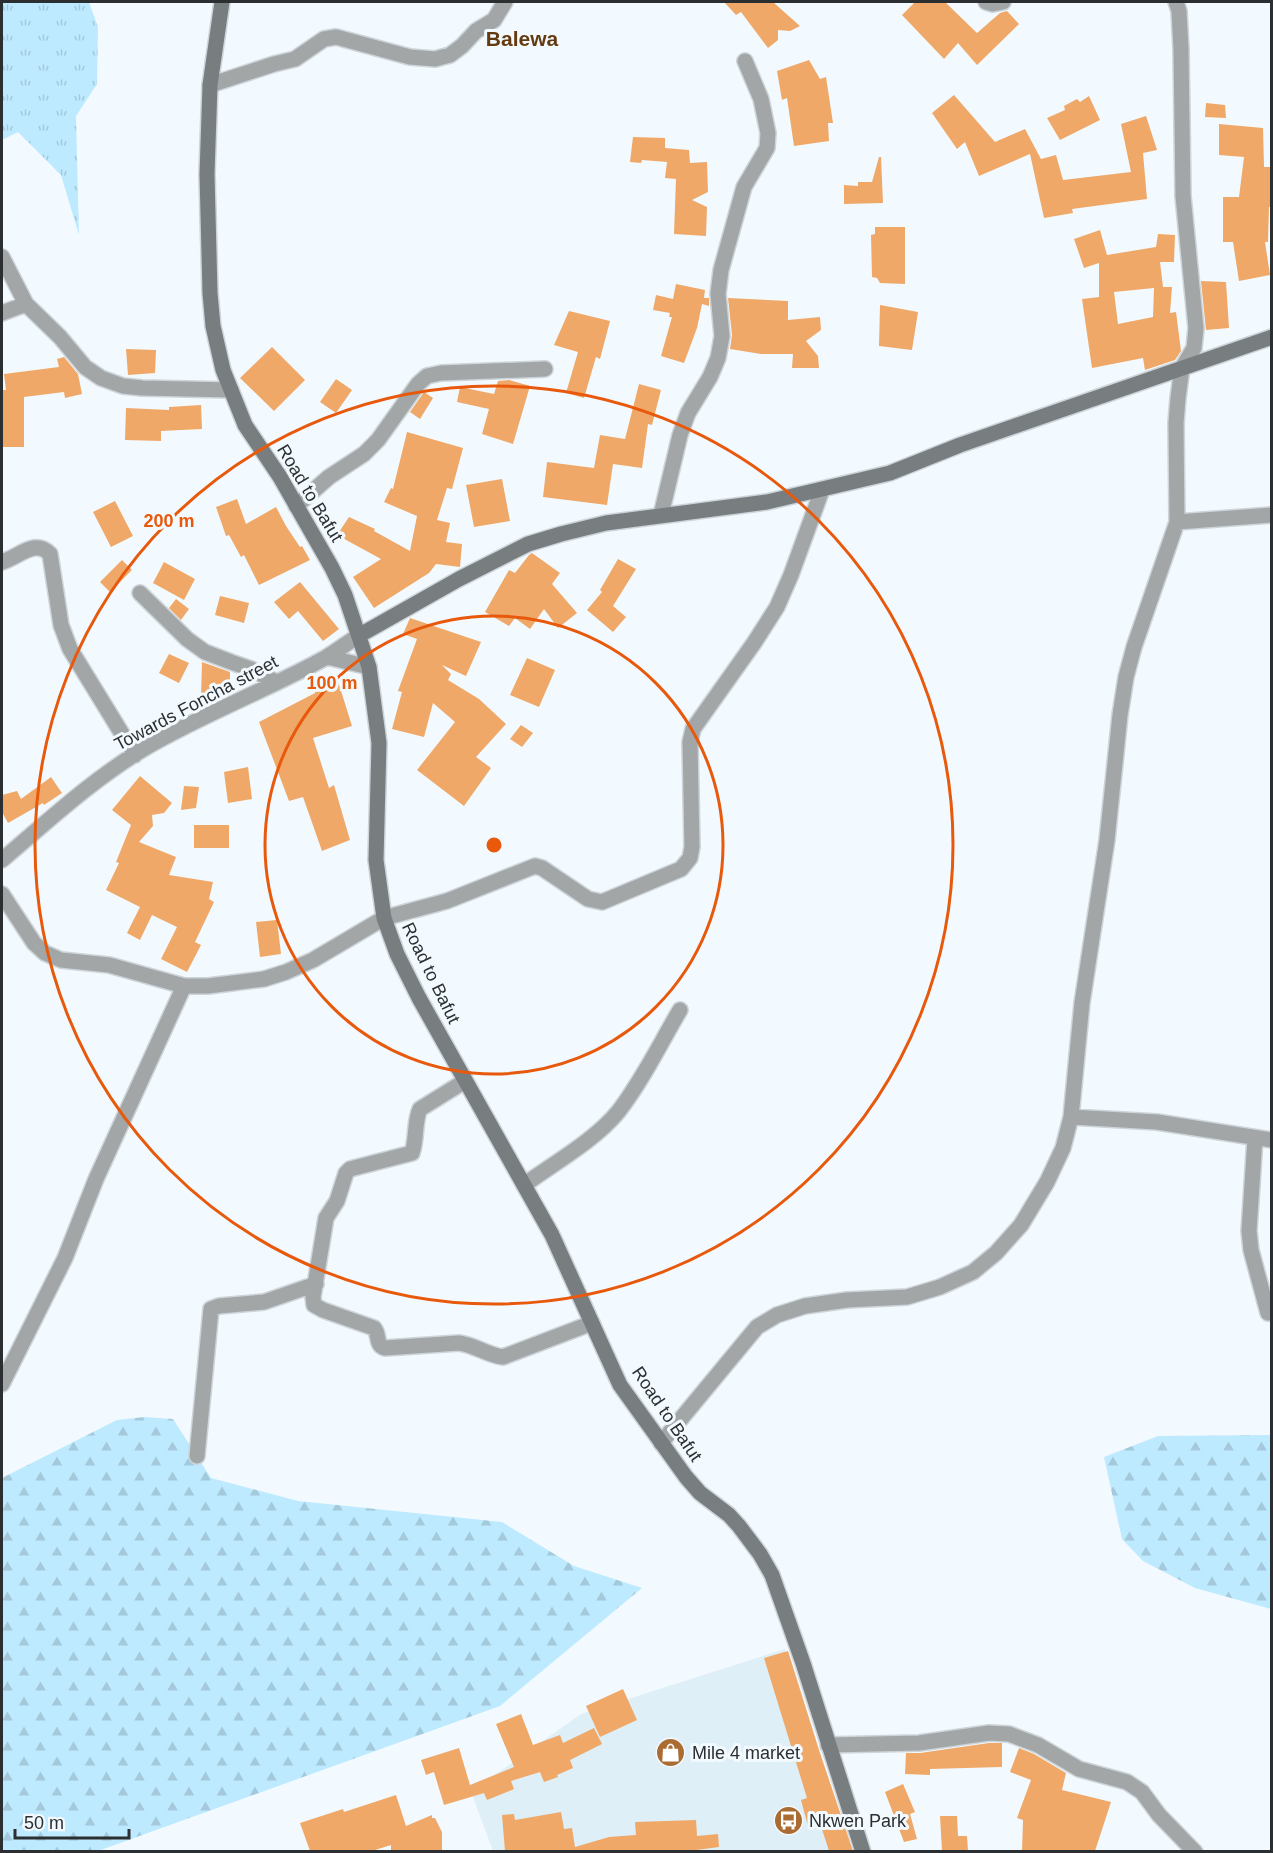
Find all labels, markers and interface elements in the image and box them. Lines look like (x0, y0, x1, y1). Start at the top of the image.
district label: Balewa (486, 27, 559, 50)
street label: Road to Bafut (273, 441, 347, 545)
text: 200 m (143, 511, 195, 531)
street label: Towards Foncha street (111, 651, 281, 755)
text: 100 m (306, 673, 358, 693)
centre of rings (484, 835, 504, 855)
street label: Road to Bafut (398, 919, 464, 1027)
street label: Road to Bafut (628, 1363, 706, 1465)
shop icon: Mile 4 market (655, 1737, 687, 1769)
place label: Mile 4 market (692, 1743, 800, 1763)
scale bar (15, 1802, 129, 1840)
bus stop icon: Nkwen Park (772, 1805, 804, 1837)
place label: Nkwen Park (809, 1811, 907, 1831)
text: 50 m (24, 1813, 64, 1833)

